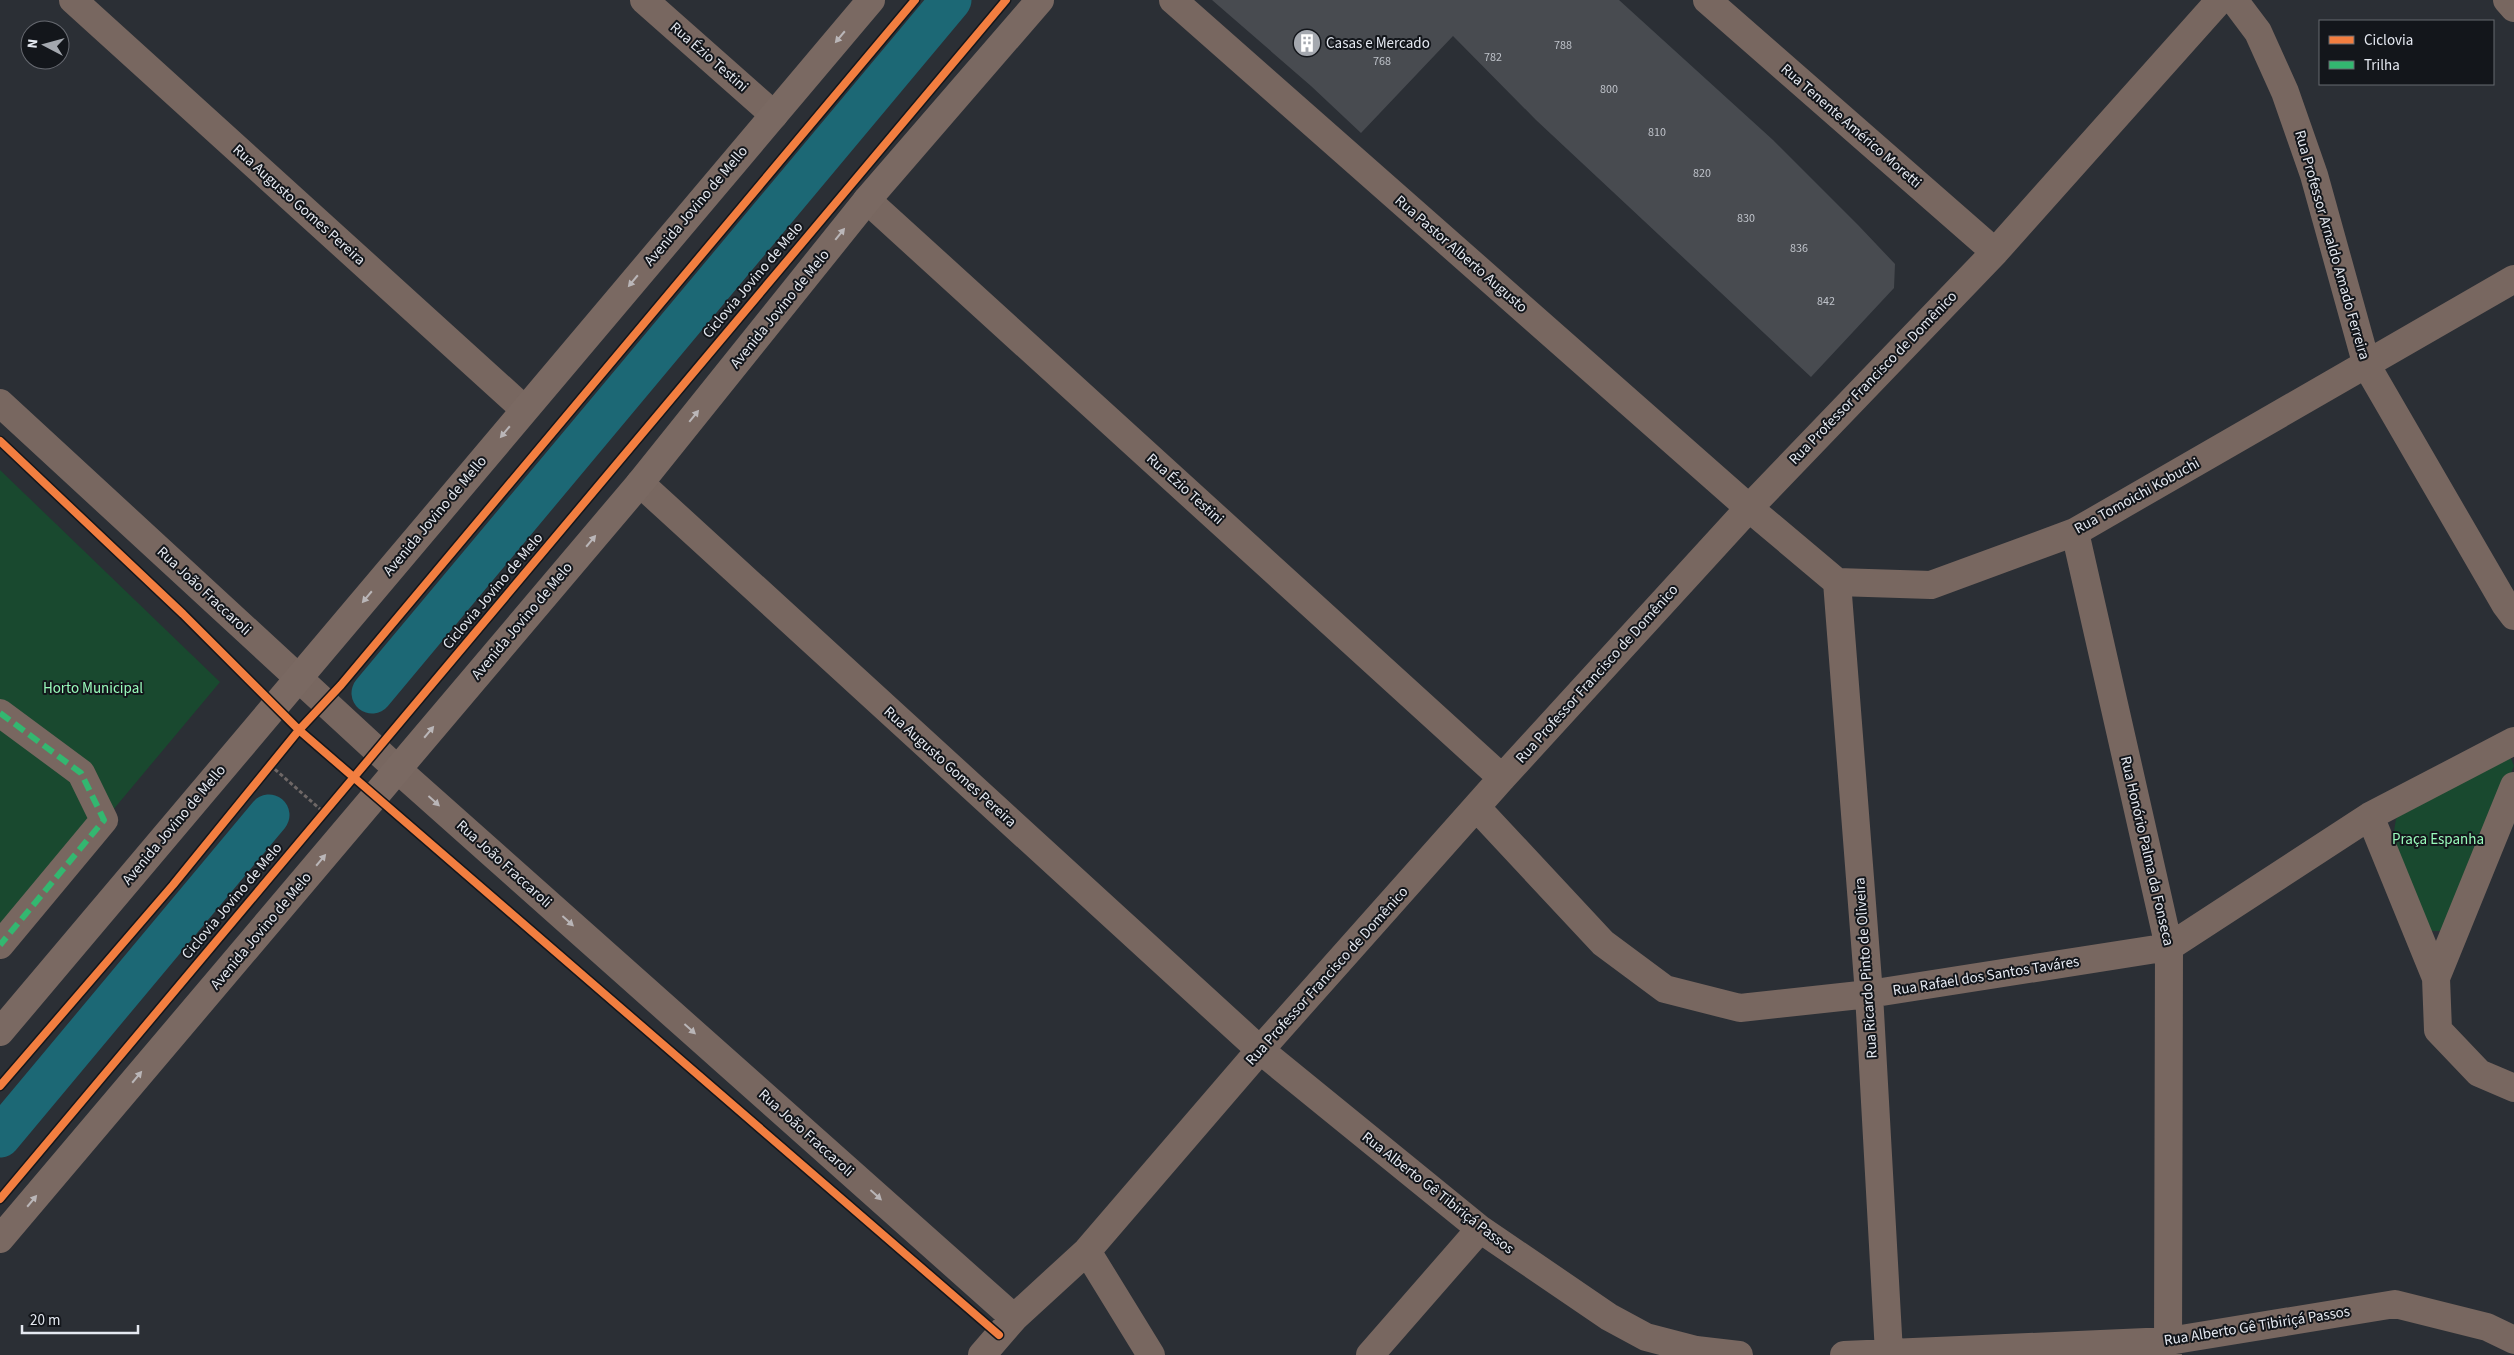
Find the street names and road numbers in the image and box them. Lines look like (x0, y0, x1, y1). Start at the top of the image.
street label: Rua Ézio Testini (665, 17, 753, 97)
street label: Rua Tenente Américo Moretti (1776, 59, 1926, 193)
street label: Rua Professor Arnaldo Amado Ferreira (2289, 128, 2375, 362)
street label: Rua Augusto Gomes Pereira (228, 140, 370, 270)
street label: Avenida Jovino de Mello (639, 141, 753, 271)
street label: Rua Pastor Alberto Augusto (1390, 190, 1532, 318)
street label: Ciclovia Jovino de Melo (698, 217, 808, 343)
street label: Avenida Jovino de Melo (725, 245, 835, 373)
street label: Rua Professor Francisco de Domênico (1784, 286, 1962, 470)
street label: Rua Ézio Testini (1142, 449, 1228, 529)
street label: Avenida Jovino de Mello (378, 451, 492, 581)
street label: Rua Tomoichi Kobuchi (2071, 453, 2203, 539)
street label: Ciclovia Jovino de Melo (438, 528, 548, 654)
street label: Rua João Fraccaroli (152, 542, 256, 640)
street label: Avenida Jovino de Melo (467, 558, 577, 684)
street label: Rua Professor Francisco de Domênico (1511, 580, 1683, 768)
street label: Rua Augusto Gomes Pereira (879, 702, 1021, 832)
street label: Rua Honório Palma da Fonseca (2115, 754, 2179, 948)
street label: Avenida Jovino de Mello (117, 760, 231, 890)
street label: Rua João Fraccaroli (452, 815, 556, 913)
street label: Ciclovia Jovino de Melo (177, 838, 287, 964)
street label: Avenida Jovino de Melo (206, 868, 316, 994)
street label: Rua Ricardo Pinto de Oliveira (1849, 877, 1883, 1059)
street label: Rua Professor Francisco de Domênico (1241, 882, 1413, 1070)
street label: Rua Rafael dos Santos Taváres (1891, 951, 2081, 1001)
street label: Rua João Fraccaroli (754, 1084, 858, 1182)
street label: Rua Alberto Gê Tibiriçá Passos (1357, 1127, 1519, 1259)
street label: Rua Alberto Gê Tibiriçá Passos (2162, 1301, 2352, 1351)

